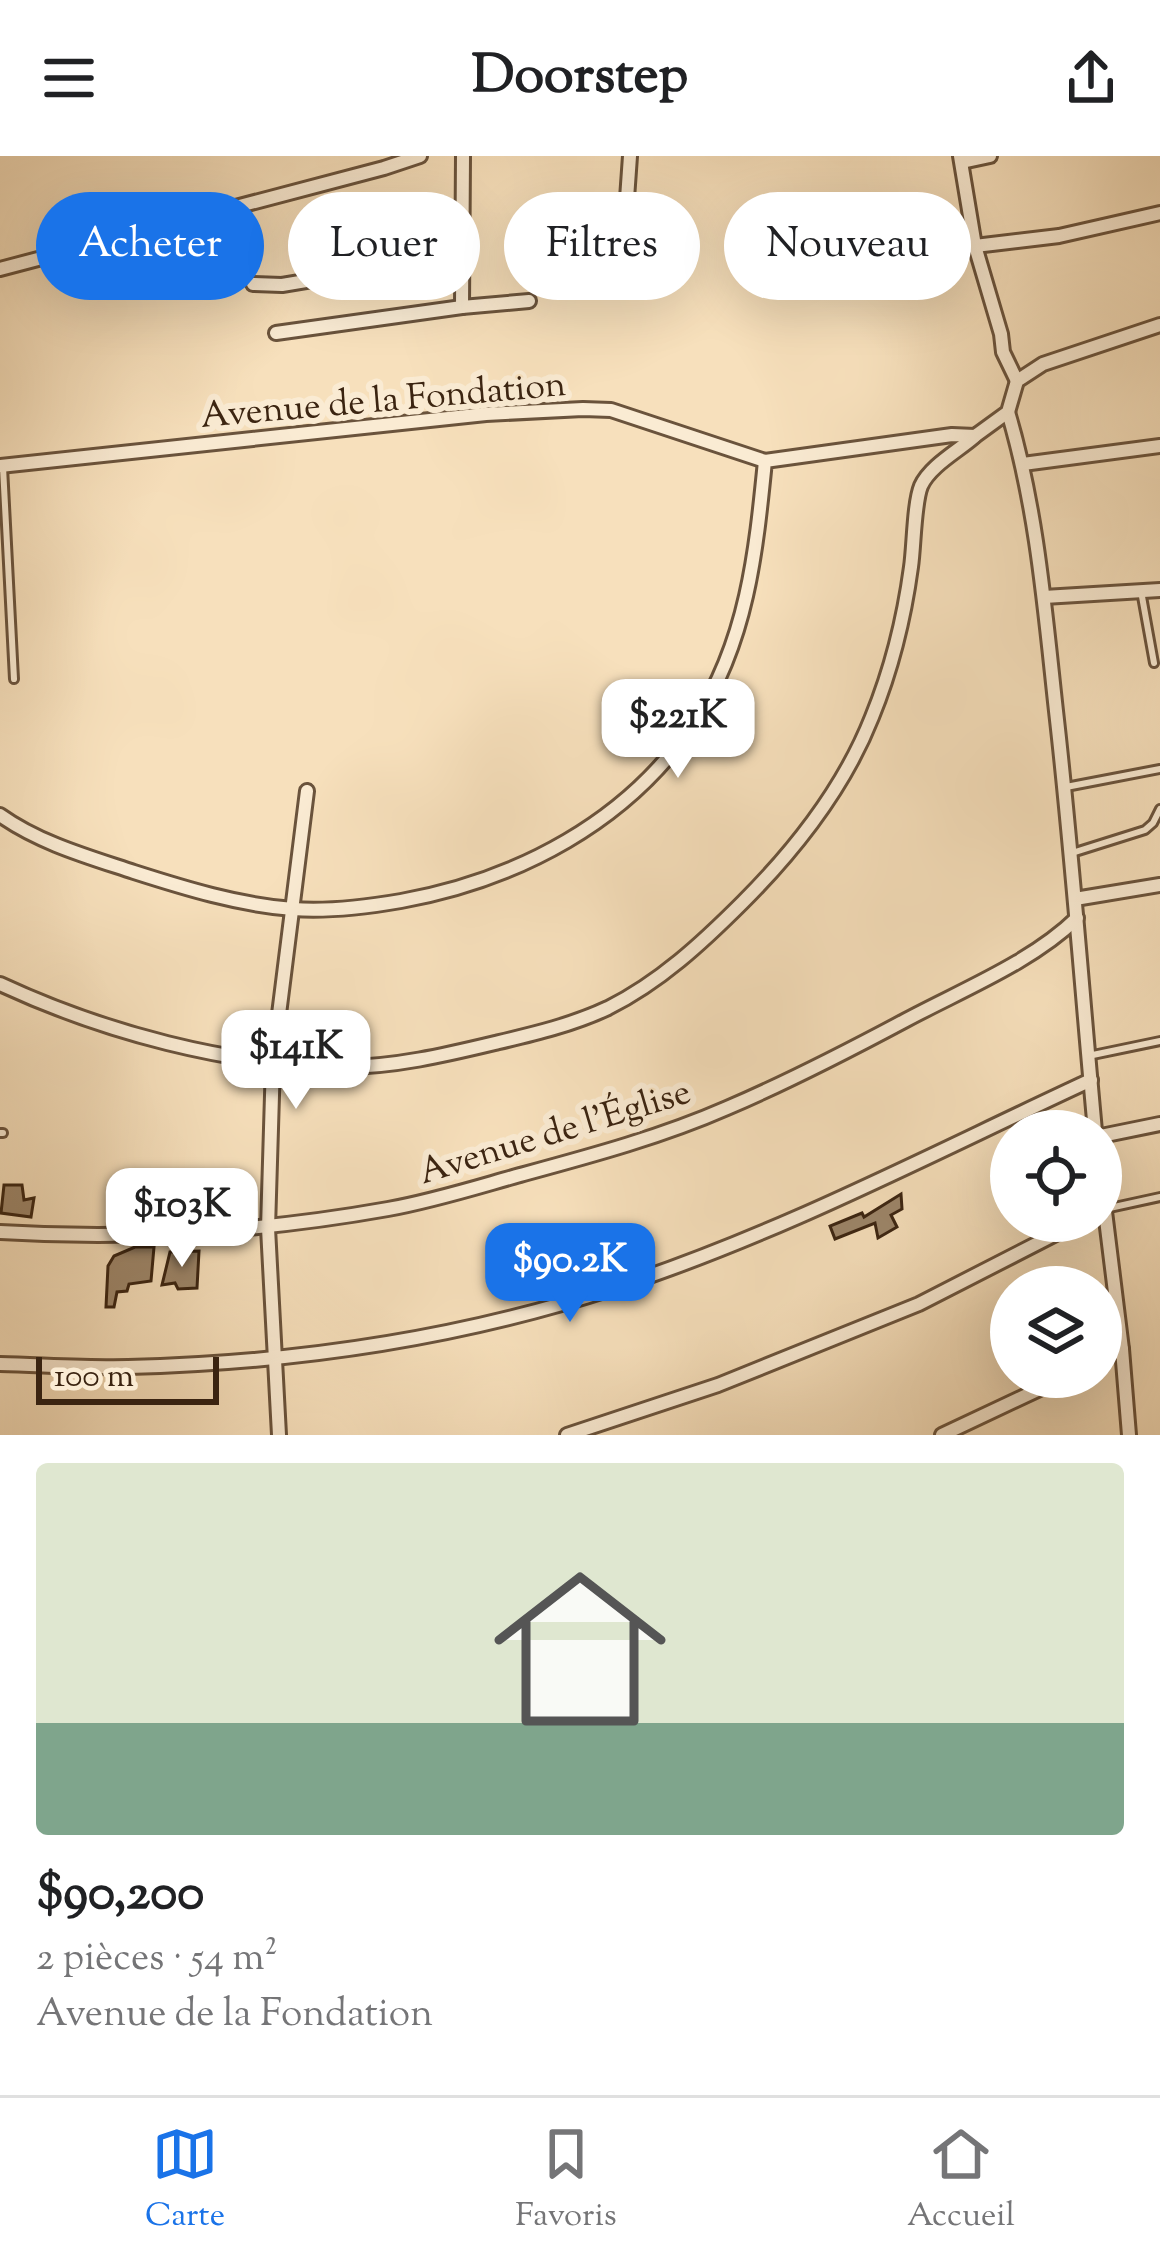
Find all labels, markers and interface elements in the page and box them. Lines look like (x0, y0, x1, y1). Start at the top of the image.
text: Doorstep (472, 39, 688, 117)
icon: menu (36, 45, 102, 111)
icon: share (1058, 45, 1124, 111)
chip: Acheter (36, 192, 264, 300)
chip: Louer (288, 192, 480, 300)
chip: Filtres (504, 192, 700, 300)
chip: Nouveau (724, 192, 971, 300)
street label: Avenue de la Fondation (198, 360, 568, 444)
pin: $221K (594, 679, 762, 781)
text: $221K (629, 690, 727, 746)
pin: $141K (212, 1010, 380, 1112)
text: $141K (248, 1021, 344, 1077)
street label: Avenue de l'Église (413, 1068, 698, 1200)
map controls (990, 1110, 1122, 1398)
button: locate (990, 1110, 1122, 1242)
pin: $103K (98, 1168, 266, 1270)
text: $103K (133, 1179, 231, 1235)
pin: $90.2K (472, 1223, 668, 1325)
text: $90.2K (512, 1234, 628, 1290)
button: layers (990, 1266, 1122, 1398)
scale bar (36, 1351, 219, 1404)
text: 100 m (54, 1354, 134, 1402)
icon: home (472, 1541, 688, 1757)
text: $90,200 (36, 1859, 204, 1932)
text: 2 pièces · 54 m² (36, 1932, 278, 1988)
text: Avenue de la Fondation (36, 1988, 433, 2044)
tab: Carte (145, 2121, 225, 2241)
tab: Favoris (515, 2121, 617, 2241)
tab: Accueil (907, 2121, 1015, 2241)

